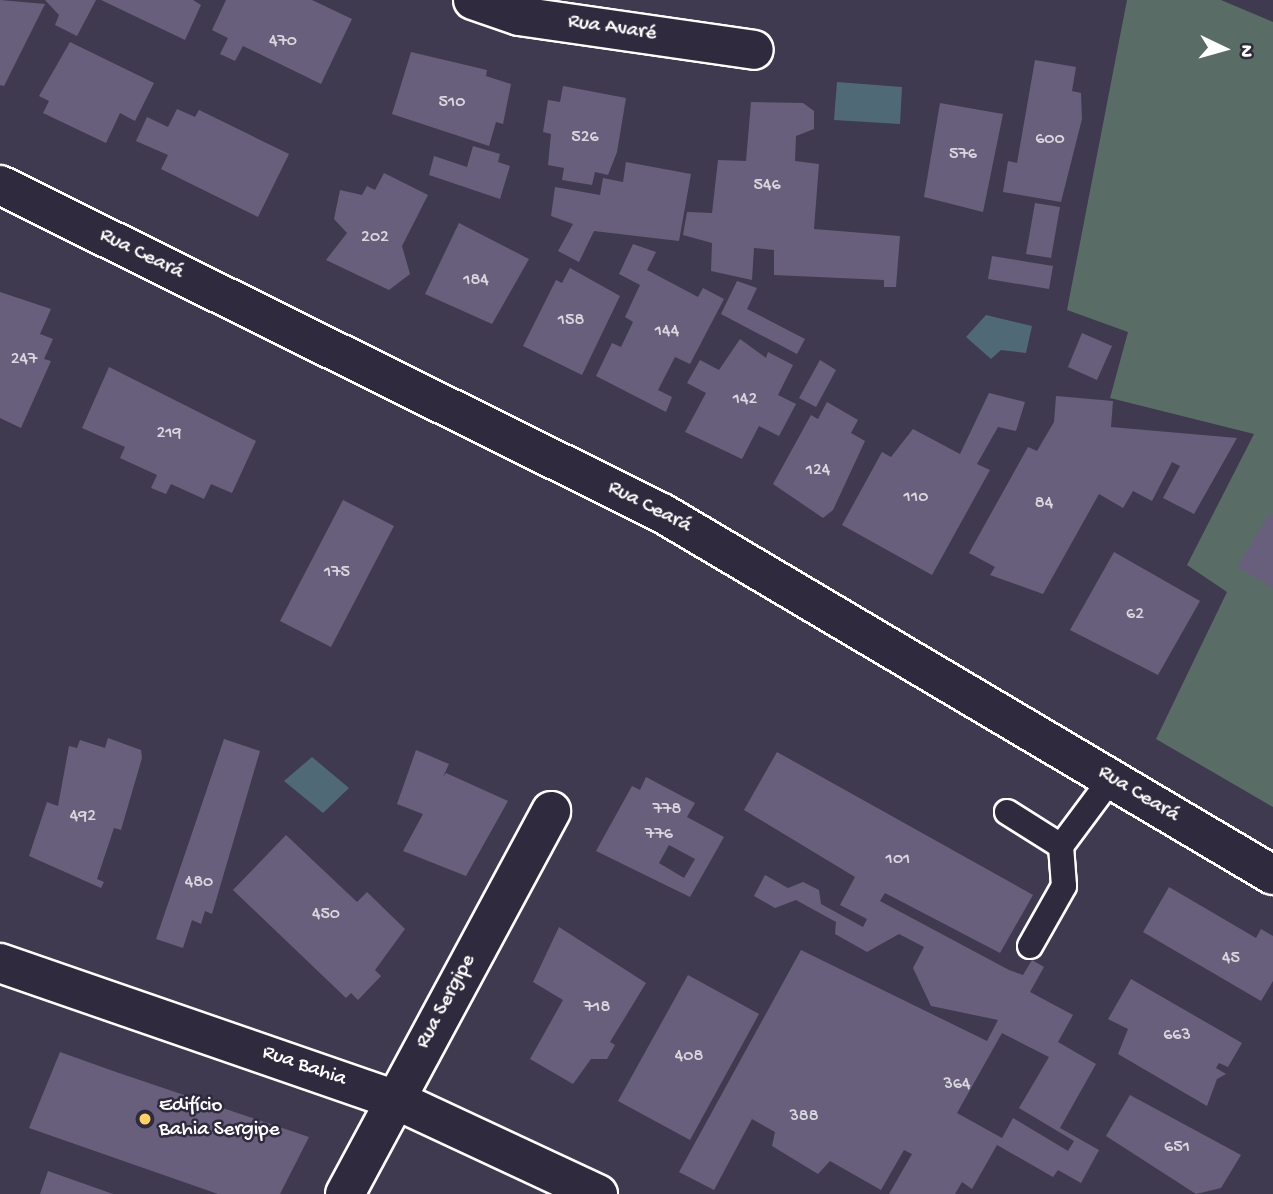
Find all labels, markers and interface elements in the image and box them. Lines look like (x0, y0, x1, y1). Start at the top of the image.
street label: Rua Avaré (566, 10, 658, 48)
north arrow (1189, 14, 1259, 84)
house number: 470 (269, 31, 297, 53)
text: N (1233, 44, 1257, 58)
house number: 510 (439, 92, 465, 114)
house number: 526 (571, 127, 599, 149)
house number: 600 (1035, 129, 1065, 151)
house number: 576 (949, 144, 977, 166)
house number: 546 (753, 175, 781, 197)
street label: Rua Ceará (95, 224, 187, 286)
house number: 202 (361, 227, 389, 249)
house number: 184 (463, 270, 489, 292)
house number: 158 (558, 310, 584, 332)
house number: 144 (655, 321, 679, 343)
house number: 247 (11, 349, 37, 371)
house number: 142 (733, 389, 757, 411)
house number: 219 (156, 423, 182, 445)
house number: 124 (806, 460, 830, 482)
street label: Rua Ceará (603, 476, 695, 540)
house number: 110 (904, 487, 928, 509)
house number: 84 (1035, 493, 1053, 515)
house number: 175 (324, 562, 350, 584)
house number: 62 (1126, 604, 1144, 626)
street label: Rua Ceará (1093, 761, 1183, 829)
house number: 778 (653, 799, 681, 821)
house number: 492 (70, 806, 96, 828)
house number: 776 (645, 824, 673, 846)
house number: 101 (886, 849, 910, 871)
house number: 480 (185, 872, 213, 894)
house number: 450 (312, 904, 340, 926)
house number: 45 (1222, 948, 1240, 970)
street label: Rua Sergipe (412, 951, 482, 1053)
house number: 718 (584, 997, 610, 1019)
house number: 663 (1163, 1025, 1191, 1047)
street label: Rua Bahia (259, 1041, 349, 1093)
house number: 408 (675, 1046, 703, 1068)
house number: 364 (944, 1074, 970, 1096)
place label: Edifício Bahia Sergipe (159, 1094, 280, 1144)
house number: 388 (789, 1106, 819, 1128)
marker: Edifício Bahia Sergipe (137, 1111, 153, 1127)
house number: 651 (1164, 1137, 1190, 1159)

